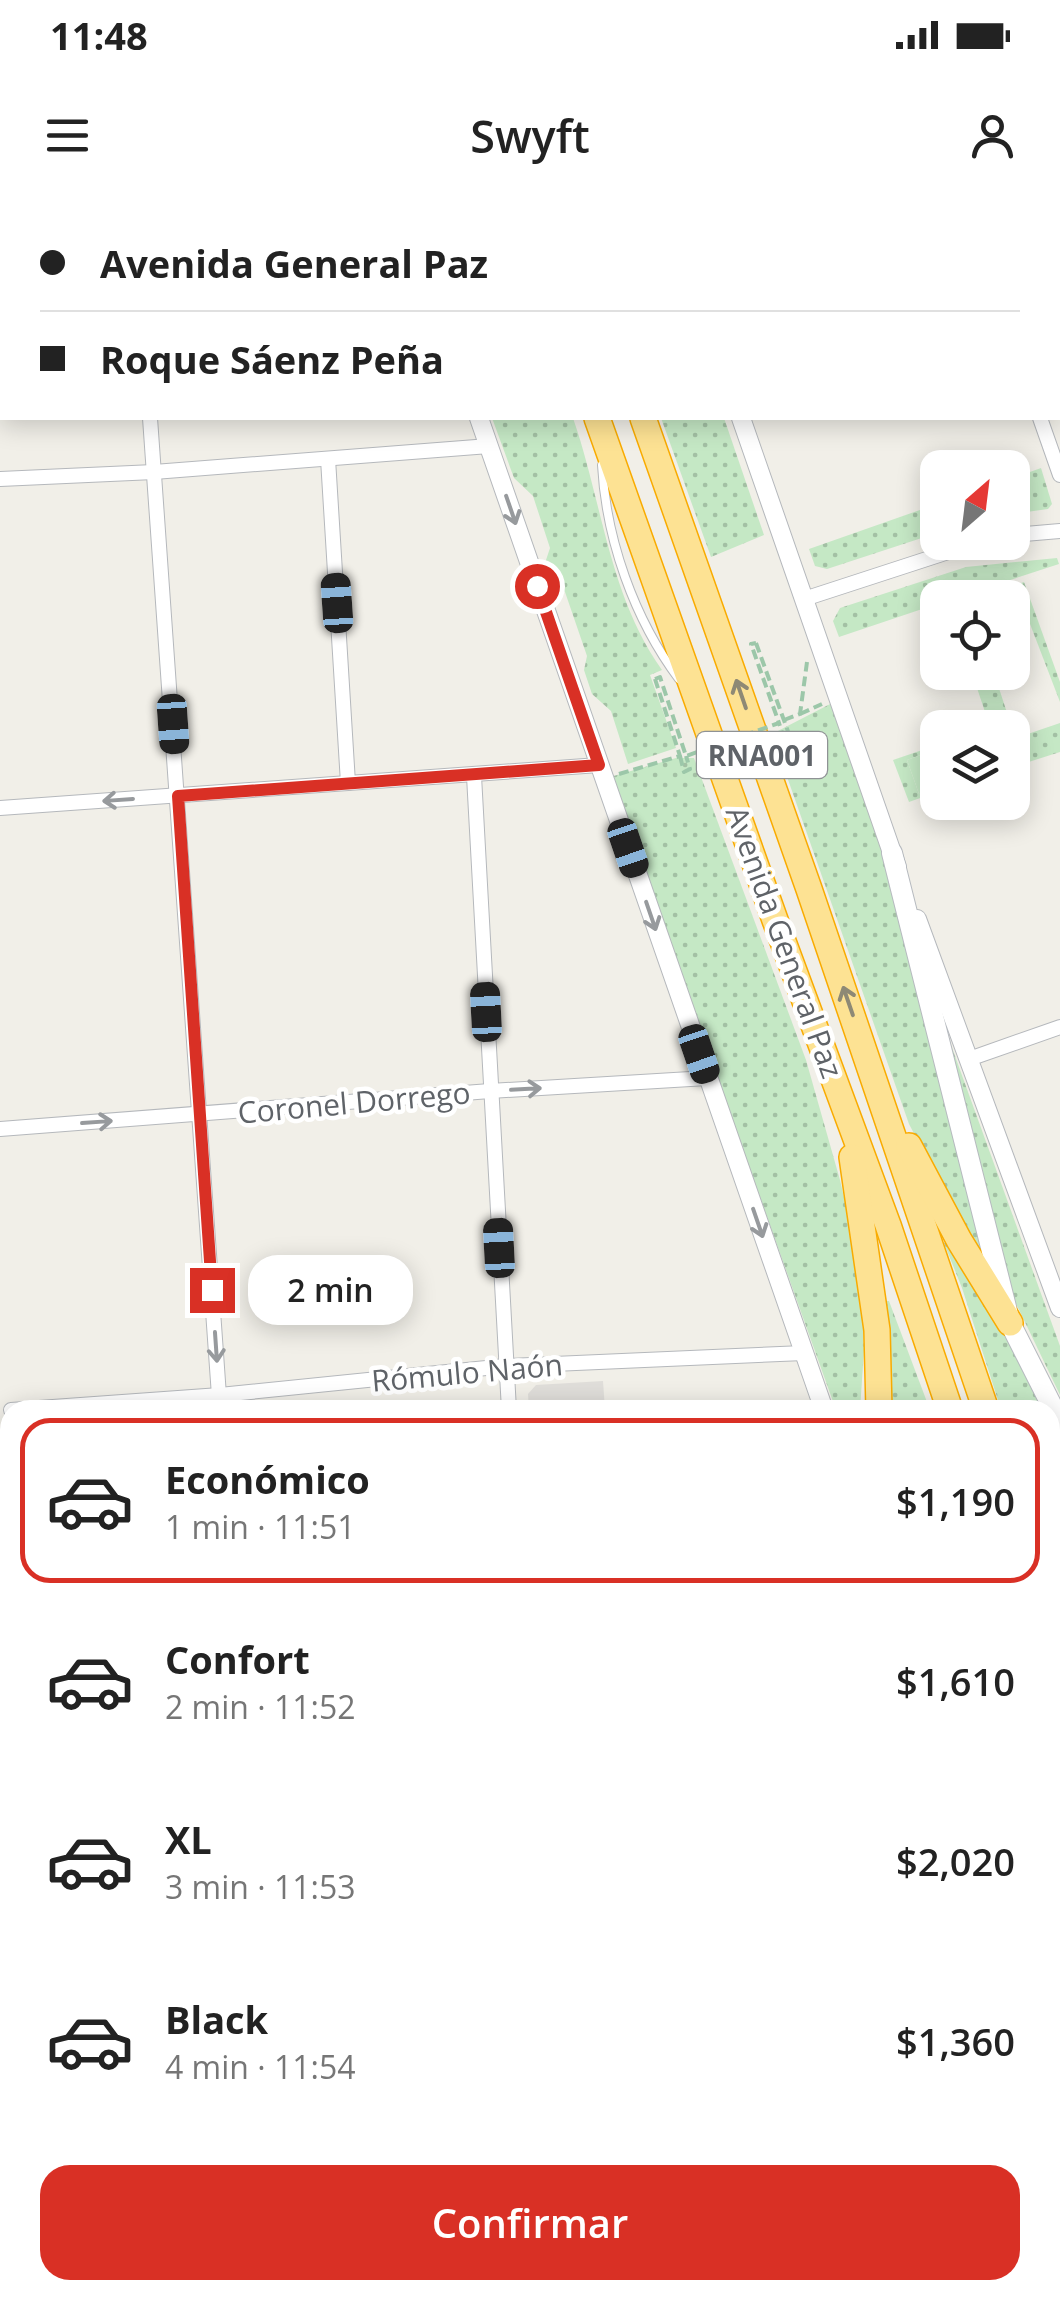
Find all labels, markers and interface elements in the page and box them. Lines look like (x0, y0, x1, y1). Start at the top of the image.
text: 11:48 (50, 9, 148, 61)
text: Swyft (470, 105, 590, 166)
icon: menu (40, 108, 95, 163)
icon: person (965, 108, 1020, 163)
text: Avenida General Paz (100, 237, 488, 289)
text: Roque Sáenz Peña (100, 333, 444, 385)
north arrow (920, 450, 1030, 560)
map controls (920, 450, 1030, 820)
one-way arrow (503, 493, 521, 525)
route start (515, 564, 560, 609)
car (320, 572, 354, 634)
button: locate (920, 580, 1030, 690)
one-way arrow (731, 680, 749, 711)
car (156, 693, 190, 755)
button: layers (920, 710, 1030, 820)
road number: RNA001 (697, 732, 827, 778)
one-way arrow (102, 791, 134, 810)
street label: Avenida General Paz (717, 800, 853, 1084)
car (604, 815, 652, 881)
one-way arrow (644, 899, 662, 931)
car (469, 981, 503, 1043)
one-way arrow (837, 986, 855, 1018)
car (675, 1021, 723, 1087)
street label: Coronel Dorrego (236, 1071, 472, 1133)
one-way arrow (509, 1079, 541, 1098)
one-way arrow (81, 1112, 113, 1131)
one-way arrow (750, 1206, 768, 1237)
car (482, 1217, 516, 1279)
callout: 2 min (247, 1255, 412, 1325)
route end (190, 1268, 235, 1313)
text: 2 min (287, 1268, 374, 1311)
one-way arrow (207, 1331, 226, 1363)
street label: Rómulo Naón (370, 1343, 564, 1401)
text: Económico (165, 1453, 370, 1505)
icon: car (45, 1456, 135, 1546)
text: $1,190 (896, 1475, 1015, 1527)
text: 1 min · 11:51 (165, 1505, 356, 1548)
text: Confort (165, 1633, 310, 1685)
icon: car (45, 1636, 135, 1726)
text: $1,610 (896, 1655, 1015, 1707)
text: 2 min · 11:52 (165, 1685, 356, 1728)
text: XL (165, 1813, 212, 1865)
icon: car (45, 1816, 135, 1906)
text: $2,020 (896, 1835, 1015, 1887)
text: 3 min · 11:53 (165, 1865, 356, 1908)
text: Black (165, 1993, 268, 2045)
icon: car (45, 1996, 135, 2086)
text: $1,360 (896, 2015, 1015, 2067)
text: 4 min · 11:54 (165, 2045, 356, 2088)
button: Confirmar (40, 2165, 1020, 2280)

